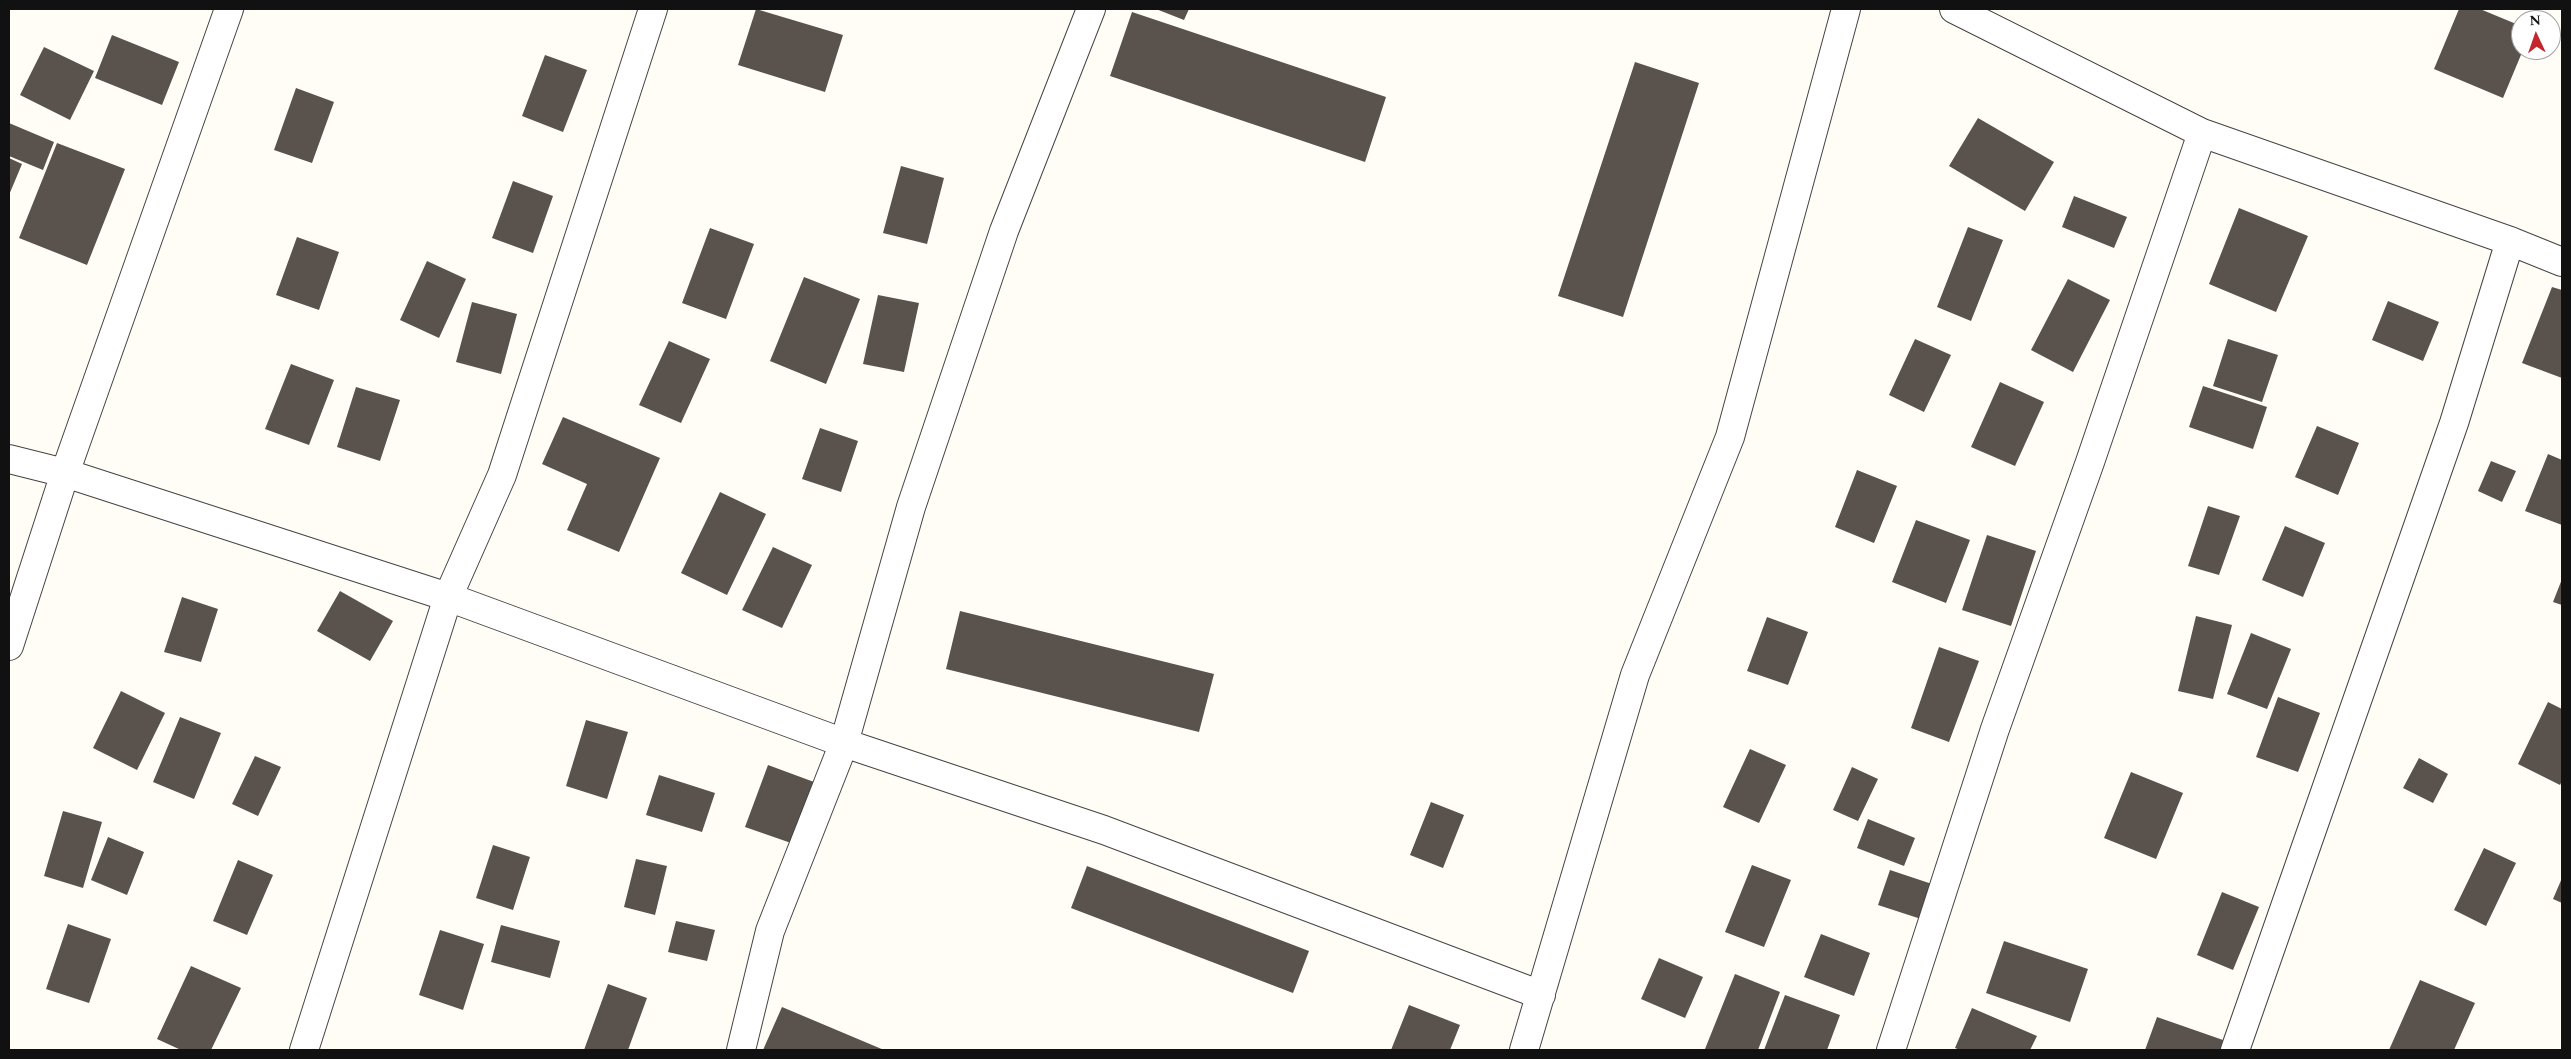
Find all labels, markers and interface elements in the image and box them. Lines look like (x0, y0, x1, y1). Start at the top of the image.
north arrow (2511, 10, 2561, 60)
text: N (2529, 10, 2542, 31)

